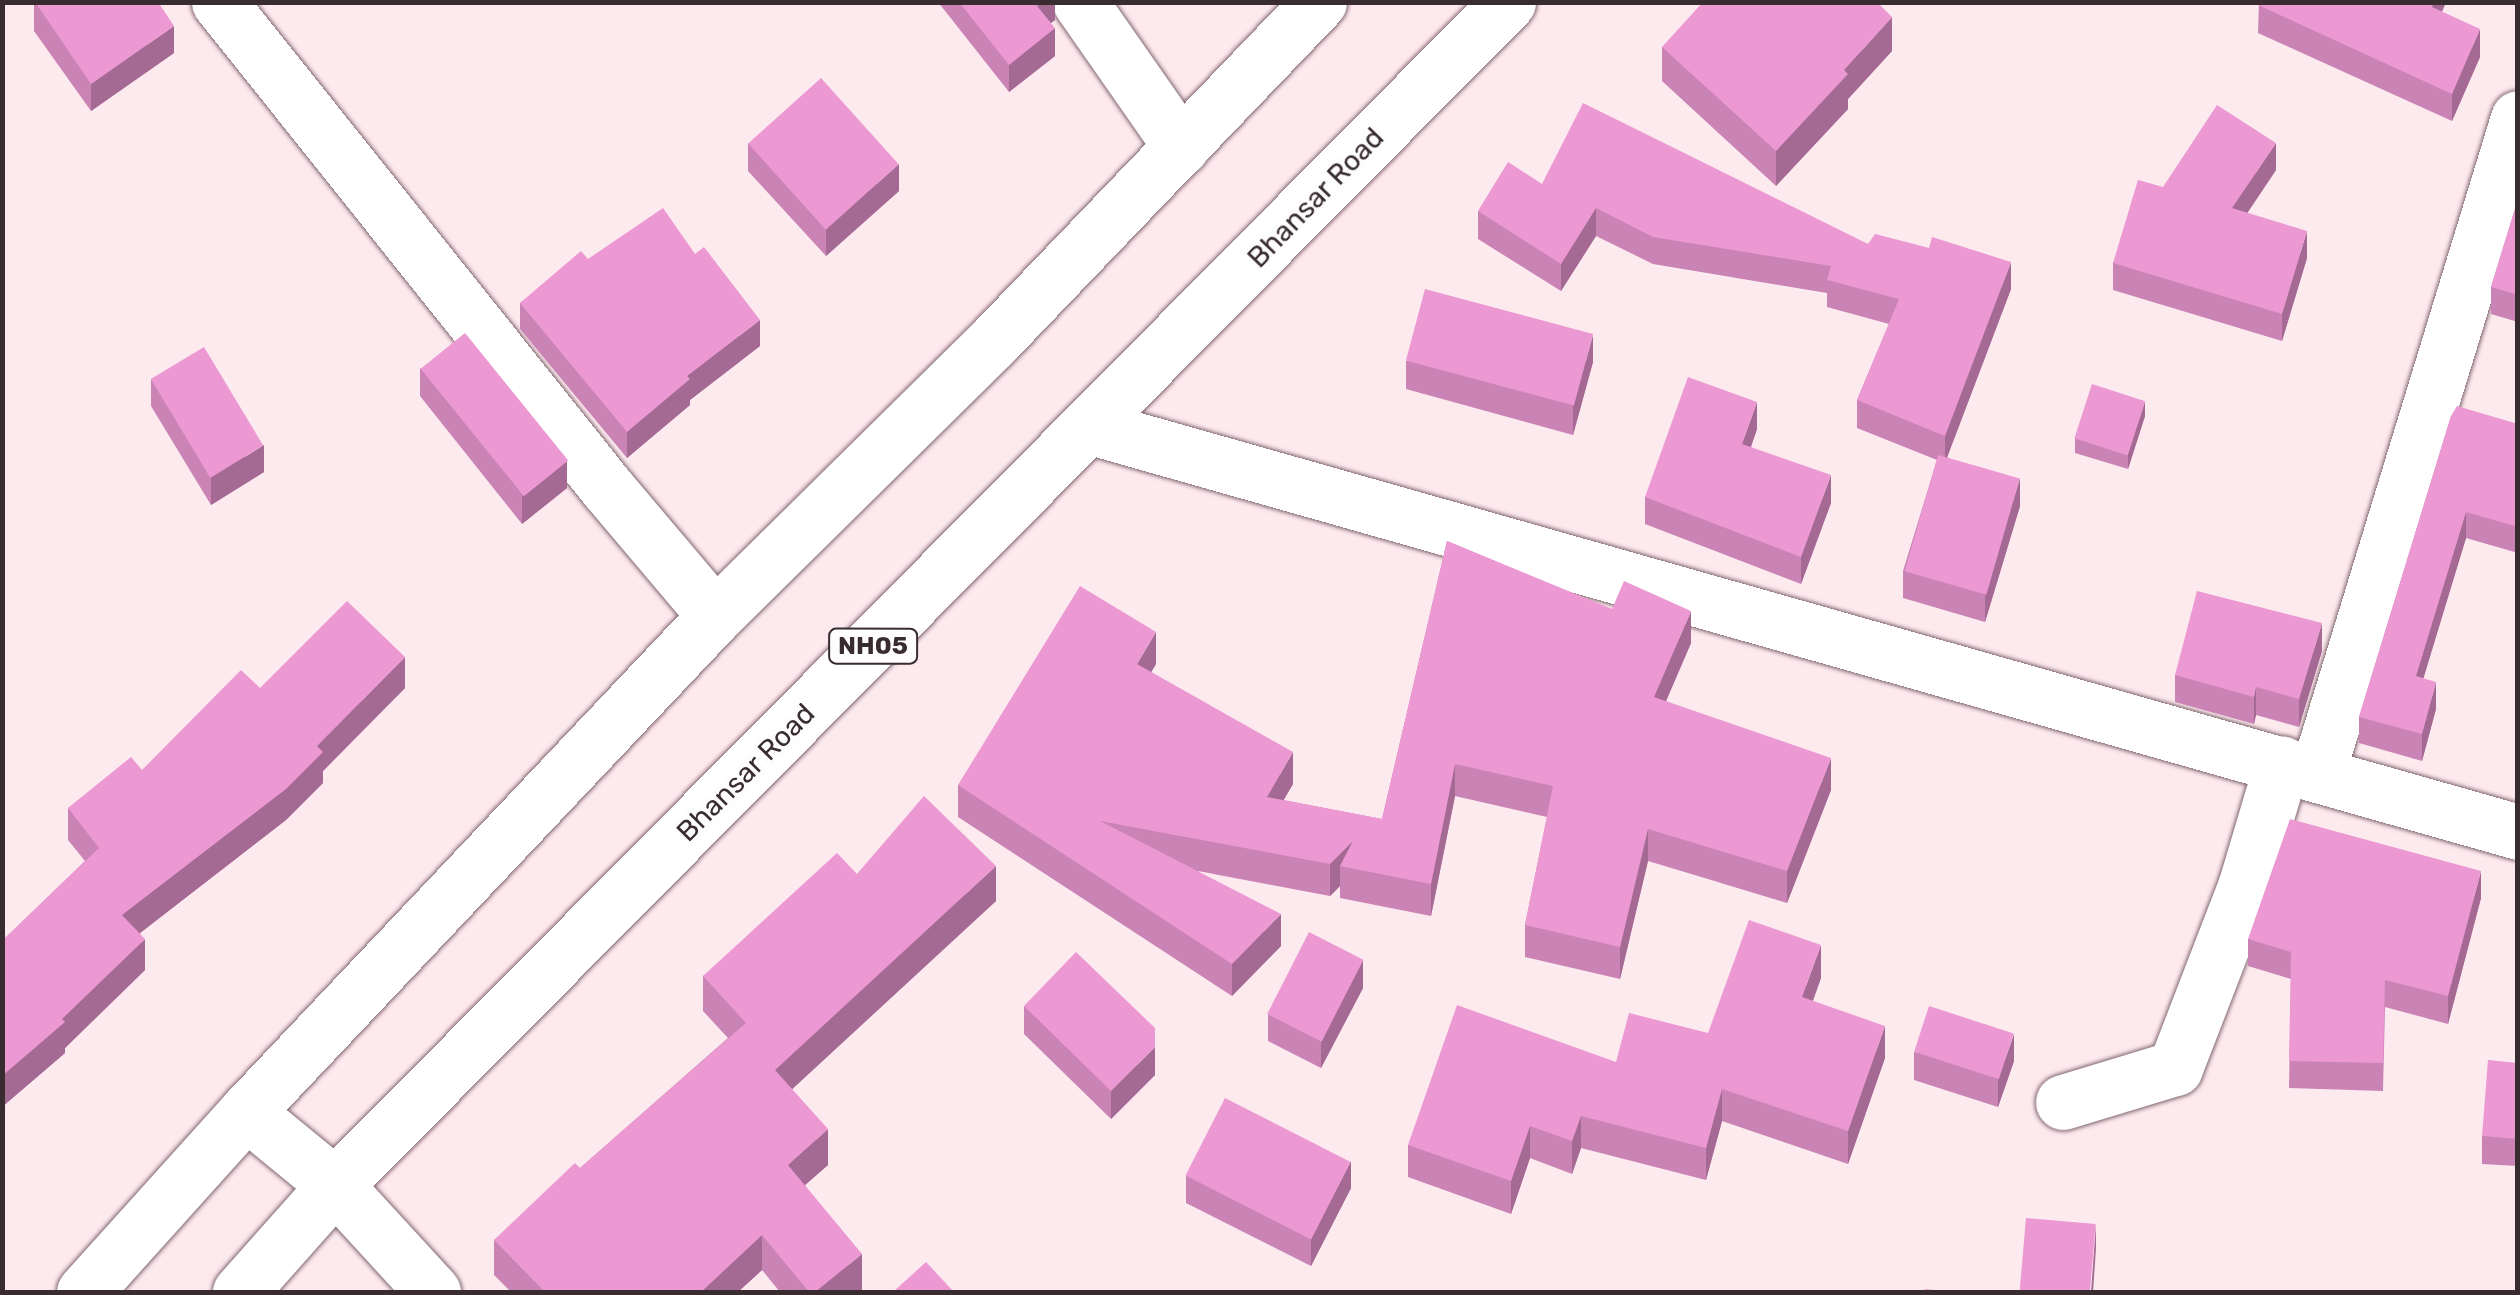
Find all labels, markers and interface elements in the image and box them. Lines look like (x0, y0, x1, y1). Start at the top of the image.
street label: Bhansar Road (1241, 121, 1391, 275)
road number: NH05 (828, 626, 918, 666)
street label: Bhansar Road (670, 697, 822, 849)

